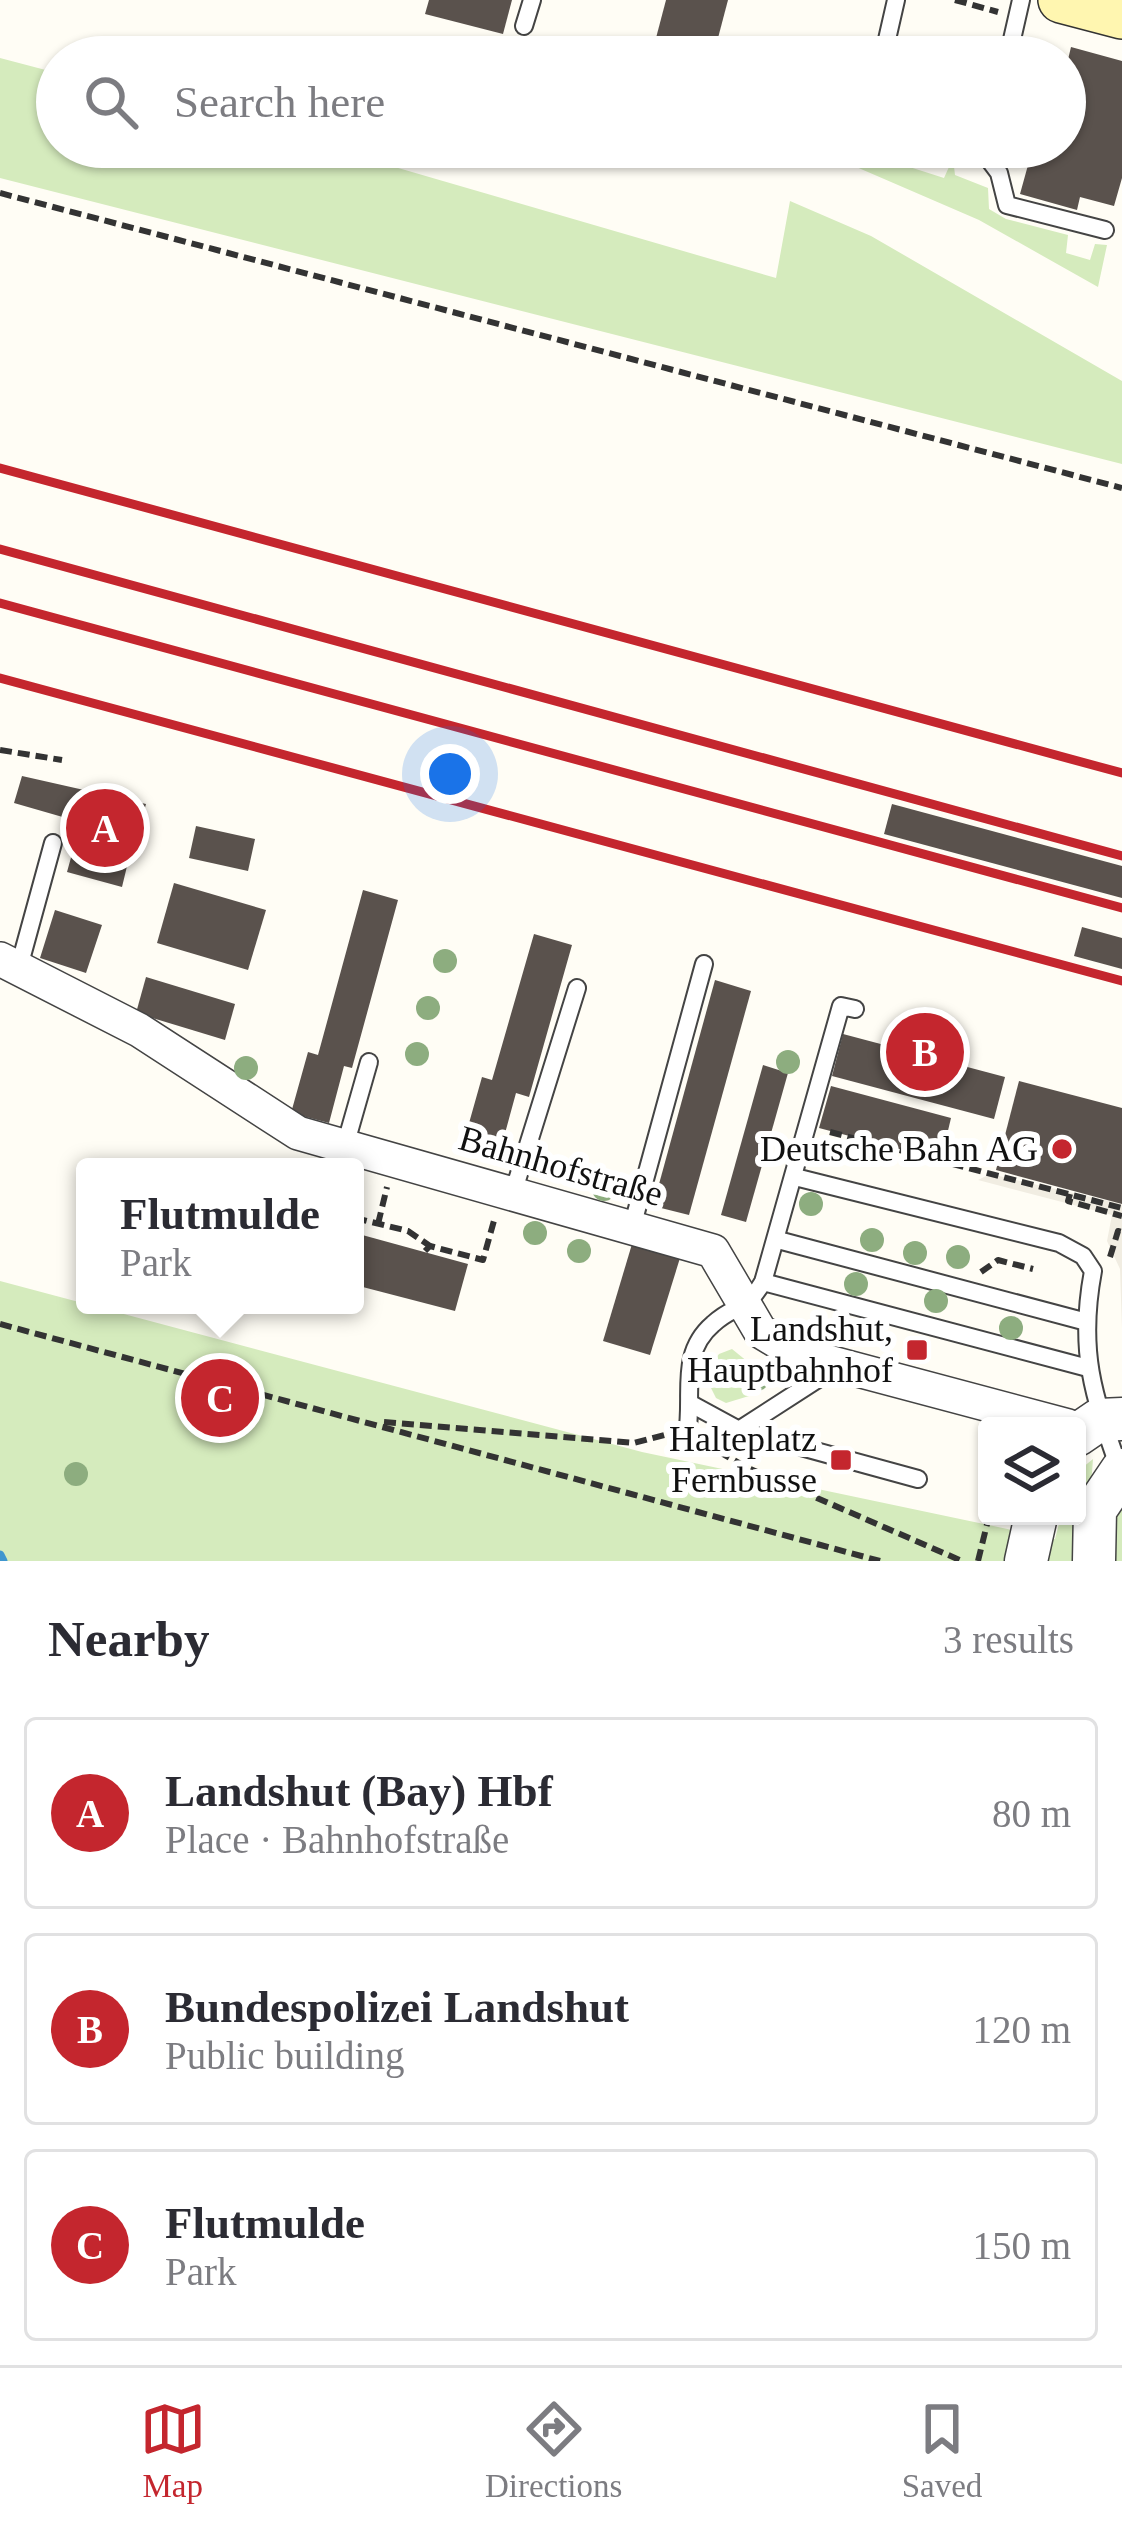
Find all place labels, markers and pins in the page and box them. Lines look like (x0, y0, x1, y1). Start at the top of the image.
pin: A (66, 783, 144, 873)
pin: B (886, 1007, 964, 1097)
place label: Deutsche Bahn AG (760, 1129, 1038, 1169)
marker: Deutsche Bahn AG (1049, 1136, 1075, 1162)
place label: Landshut, Hauptbahnhof (687, 1309, 893, 1390)
marker: Landshut, Hauptbahnhof (904, 1337, 930, 1363)
pin: C (181, 1353, 259, 1443)
place label: Halteplatz Fernbusse (669, 1419, 817, 1500)
marker: Halteplatz Fernbusse (828, 1447, 854, 1473)

